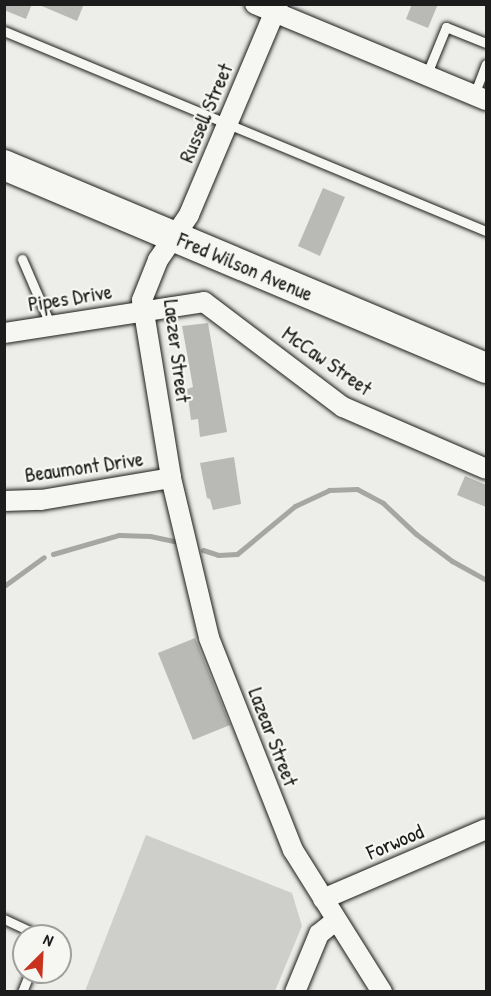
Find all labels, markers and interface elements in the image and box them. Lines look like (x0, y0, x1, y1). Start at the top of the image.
street label: Russell Street (174, 60, 238, 166)
street label: Fred Wilson Avenue (173, 227, 317, 307)
street label: Pipes Drive (26, 279, 114, 317)
street label: Laezer Street (158, 298, 196, 404)
street label: McCaw Street (277, 321, 377, 401)
street label: Beaumont Drive (23, 446, 145, 488)
street label: Lazear Street (243, 684, 303, 790)
street label: Forwood (363, 819, 427, 865)
north arrow (12, 924, 72, 984)
text: N (40, 928, 57, 951)

